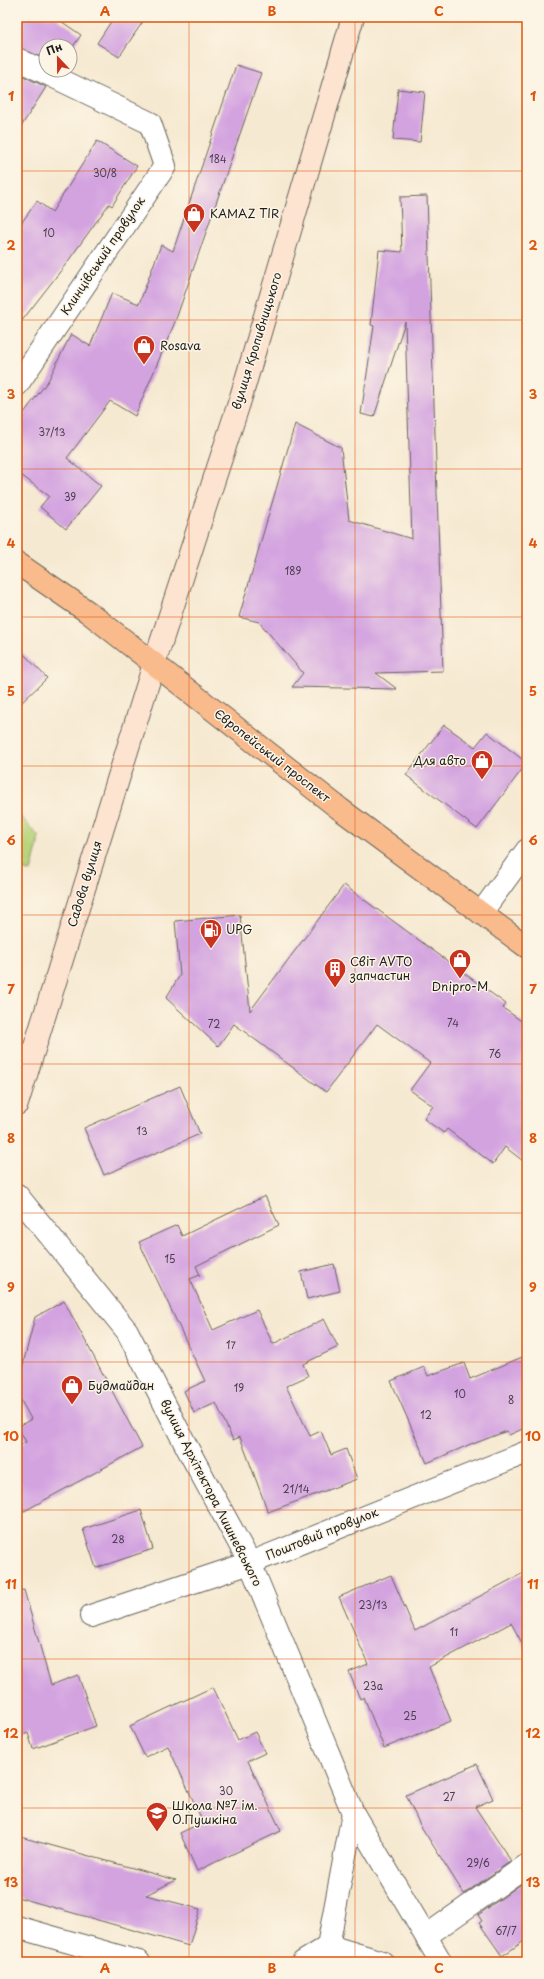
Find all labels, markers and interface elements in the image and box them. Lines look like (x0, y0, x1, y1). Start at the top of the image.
text: A (100, 1, 110, 20)
text: B (268, 1, 277, 20)
text: C (434, 1, 444, 20)
text: Пн (43, 37, 65, 59)
north arrow (38, 38, 78, 78)
text: 1 (8, 86, 14, 105)
text: 1 (530, 86, 536, 105)
house number: 184 (209, 151, 227, 166)
house number: 30/8 (93, 165, 117, 180)
street label: Клинцівський провулок (56, 192, 149, 318)
shop icon: KAMAZ TIR (181, 201, 207, 234)
place label: KAMAZ TIR (210, 204, 279, 222)
house number: 10 (43, 225, 55, 240)
text: 2 (6, 235, 16, 254)
text: 2 (528, 235, 538, 254)
street label: вулиця Кропивницького (227, 270, 286, 412)
shop icon: Rosava (131, 333, 157, 366)
place label: Rosava (160, 336, 201, 354)
text: 3 (7, 384, 16, 403)
text: 3 (529, 384, 538, 403)
house number: 37/13 (39, 424, 66, 439)
house number: 39 (64, 489, 76, 504)
text: 4 (7, 533, 16, 552)
text: 4 (529, 533, 538, 552)
house number: 189 (285, 563, 301, 578)
text: 5 (7, 681, 15, 700)
text: 5 (529, 681, 537, 700)
street label: Європейський проспект (211, 704, 335, 806)
shop icon: Для авто (469, 748, 495, 781)
place label: Для авто (413, 751, 466, 769)
text: 6 (6, 830, 16, 849)
text: 6 (528, 830, 538, 849)
street label: Садова вулиця (62, 838, 106, 929)
fuel station icon: UPG (198, 917, 224, 950)
place label: UPG (226, 920, 253, 938)
shop icon: Dnipro-M (447, 947, 473, 980)
place label: Світ AVTO запчастин (349, 952, 413, 984)
building icon: Світ AVTO запчастин (322, 956, 348, 989)
place label: Dnipro-M (432, 977, 488, 995)
text: 7 (7, 979, 15, 998)
text: 7 (529, 979, 537, 998)
house number: 74 (447, 1015, 459, 1030)
house number: 72 (208, 1016, 220, 1031)
house number: 76 (489, 1046, 501, 1061)
house number: 13 (136, 1123, 148, 1138)
text: 8 (7, 1128, 15, 1147)
text: 8 (529, 1128, 537, 1147)
house number: 15 (165, 1251, 175, 1266)
text: 9 (7, 1277, 15, 1296)
text: 9 (529, 1277, 537, 1296)
house number: 17 (226, 1337, 237, 1352)
shop icon: Будмайдан (59, 1373, 85, 1406)
place label: Будмайдан (88, 1376, 154, 1394)
house number: 19 (234, 1380, 244, 1395)
house number: 10 (454, 1386, 466, 1401)
house number: 8 (508, 1392, 514, 1407)
street label: вулиця Архітектора Лишневського (157, 1396, 267, 1590)
house number: 12 (420, 1407, 432, 1422)
text: 10 (3, 1426, 19, 1445)
text: 10 (525, 1426, 541, 1445)
house number: 21/14 (283, 1481, 310, 1496)
street label: Поштовий провулок (263, 1502, 381, 1564)
house number: 28 (111, 1531, 125, 1546)
text: 11 (5, 1574, 17, 1593)
text: 11 (527, 1574, 539, 1593)
house number: 23/13 (359, 1597, 388, 1612)
house number: 11 (450, 1624, 458, 1639)
house number: 23а (363, 1678, 384, 1693)
house number: 25 (403, 1708, 417, 1723)
text: 12 (3, 1723, 19, 1742)
text: 12 (525, 1723, 541, 1742)
house number: 30 (219, 1783, 233, 1798)
house number: 27 (443, 1789, 456, 1804)
place label: Школа №7 ім. О.Пушкіна (172, 1796, 258, 1828)
school or university icon: Школа №7 ім. О.Пушкіна (144, 1800, 170, 1833)
house number: 29/6 (466, 1855, 490, 1870)
text: 13 (4, 1872, 19, 1891)
text: 13 (526, 1872, 541, 1891)
house number: 67/7 (495, 1923, 517, 1938)
text: A (100, 1958, 110, 1977)
text: B (268, 1958, 277, 1977)
text: C (434, 1958, 444, 1977)

